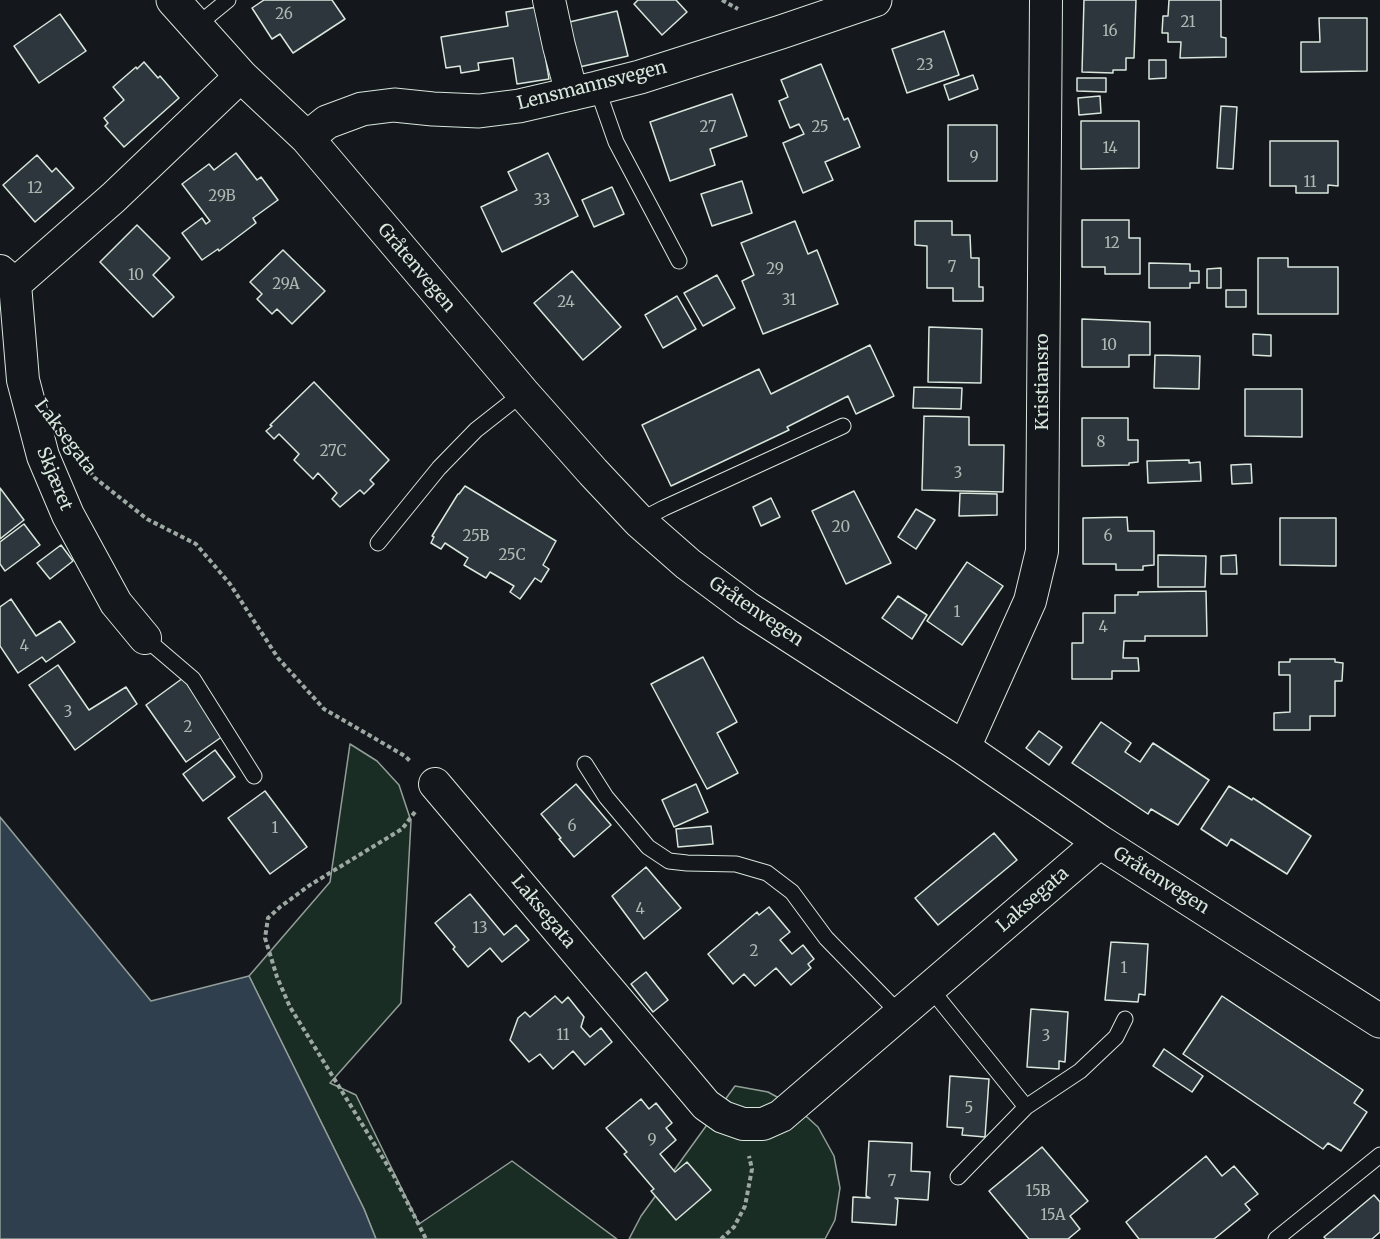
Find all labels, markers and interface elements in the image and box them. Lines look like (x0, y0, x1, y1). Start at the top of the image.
house number: 26 (275, 6, 293, 24)
house number: 21 (1180, 14, 1196, 32)
house number: 16 (1102, 23, 1118, 41)
street label: Lensmannsvegen (515, 57, 669, 115)
house number: 23 (917, 57, 933, 75)
house number: 27 (700, 119, 716, 137)
house number: 25 (811, 119, 829, 137)
house number: 14 (1102, 140, 1118, 158)
house number: 9 (969, 149, 979, 167)
house number: 11 (1303, 174, 1317, 192)
house number: 12 (27, 180, 43, 198)
house number: 29B (208, 188, 236, 206)
house number: 33 (534, 192, 550, 210)
street label: Gråtenvegen (373, 219, 459, 317)
house number: 12 (1104, 235, 1120, 253)
house number: 7 (948, 259, 956, 277)
house number: 29 (766, 261, 784, 279)
house number: 10 (128, 267, 144, 285)
house number: 29A (272, 276, 300, 294)
house number: 31 (782, 292, 796, 310)
house number: 24 (557, 294, 575, 312)
street label: Kristiansro (1032, 334, 1054, 430)
house number: 10 (1101, 337, 1117, 355)
street label: Laksegata (30, 395, 100, 479)
house number: 8 (1097, 434, 1105, 452)
house number: 27C (320, 443, 346, 461)
street label: Skjæret (31, 444, 77, 514)
house number: 3 (954, 465, 962, 483)
house number: 20 (832, 519, 850, 537)
house number: 25B (463, 528, 489, 546)
house number: 6 (1103, 528, 1113, 546)
house number: 25C (498, 547, 526, 565)
street label: Gråtenvegen (705, 572, 807, 652)
house number: 1 (954, 604, 960, 622)
house number: 4 (1098, 619, 1108, 637)
house number: 4 (19, 638, 29, 656)
house number: 3 (64, 704, 72, 722)
house number: 2 (184, 719, 192, 737)
house number: 6 (567, 818, 577, 836)
house number: 1 (272, 820, 278, 838)
street label: Gråtenvegen (1109, 843, 1213, 919)
street label: Laksegata (993, 863, 1073, 937)
street label: Laksegata (506, 871, 580, 953)
house number: 4 (635, 901, 645, 919)
house number: 13 (473, 920, 487, 938)
house number: 2 (750, 943, 758, 961)
house number: 1 (1121, 960, 1127, 978)
house number: 11 (556, 1027, 570, 1045)
house number: 3 (1042, 1028, 1050, 1046)
house number: 5 (965, 1100, 973, 1118)
house number: 9 (647, 1132, 657, 1150)
house number: 7 (888, 1173, 896, 1191)
house number: 15B (1026, 1183, 1050, 1201)
house number: 15A (1040, 1207, 1066, 1225)

